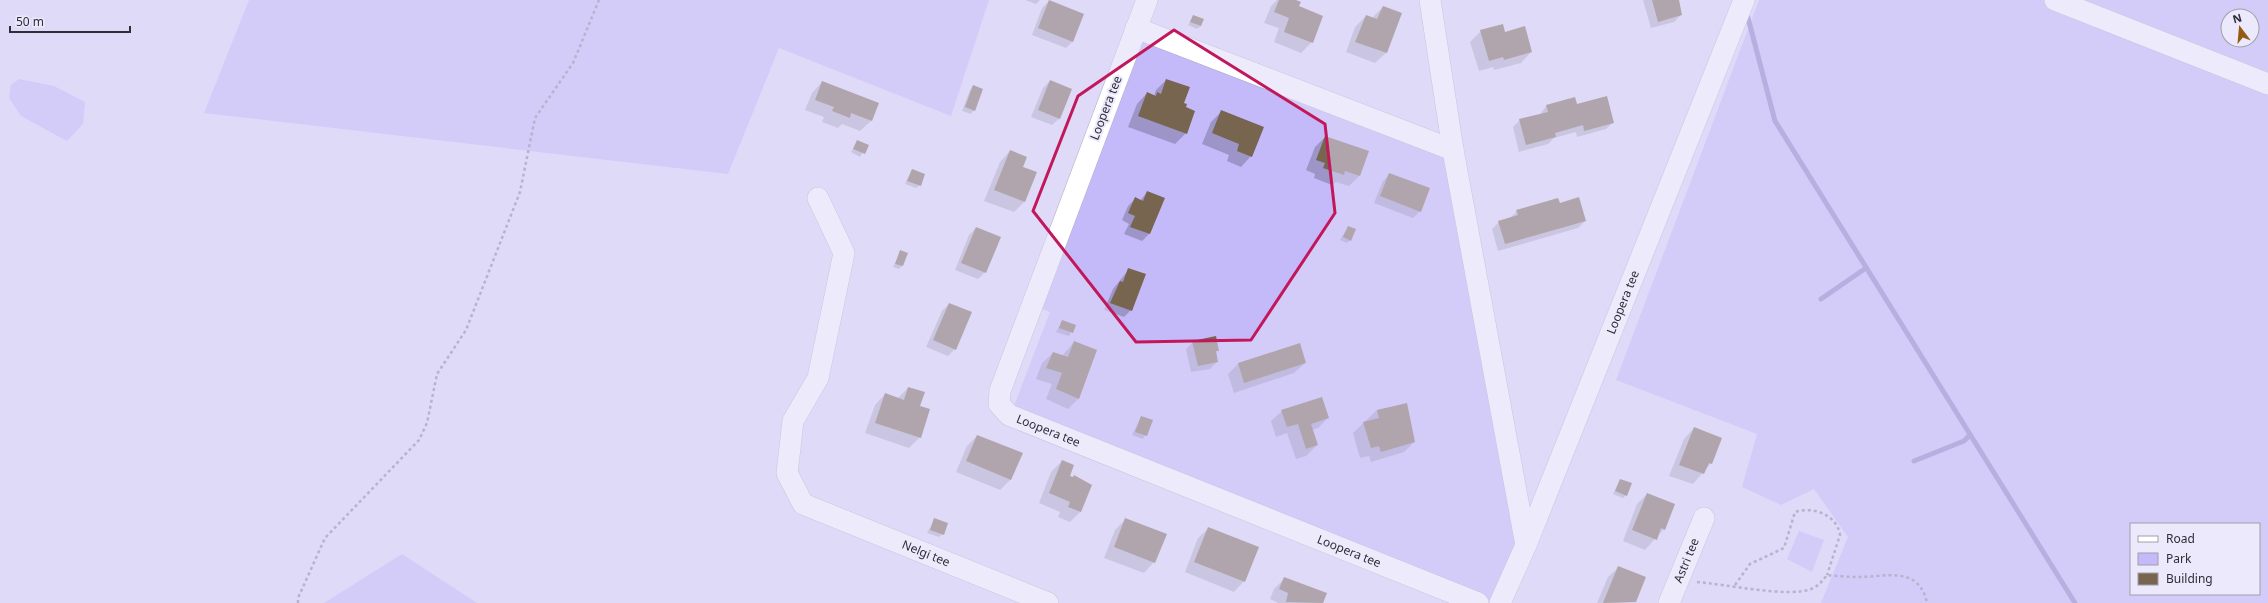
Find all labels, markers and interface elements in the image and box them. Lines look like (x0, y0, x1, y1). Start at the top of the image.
scale bar (10, 8, 130, 34)
north arrow (2220, 8, 2260, 48)
text: N (2231, 9, 2243, 26)
text: 50 m (16, 13, 44, 30)
street label: Loopera tee (1086, 73, 1126, 142)
street label: Loopera tee (1602, 267, 1643, 337)
street label: Loopera tee (1014, 410, 1083, 451)
legend (2130, 523, 2260, 595)
street label: Loopera tee (1315, 530, 1384, 571)
text: Road (2166, 530, 2195, 547)
street label: Astri tee (1669, 535, 1703, 585)
street label: Nelgi tee (899, 536, 953, 571)
text: Park (2166, 550, 2192, 567)
text: Building (2166, 570, 2213, 587)

